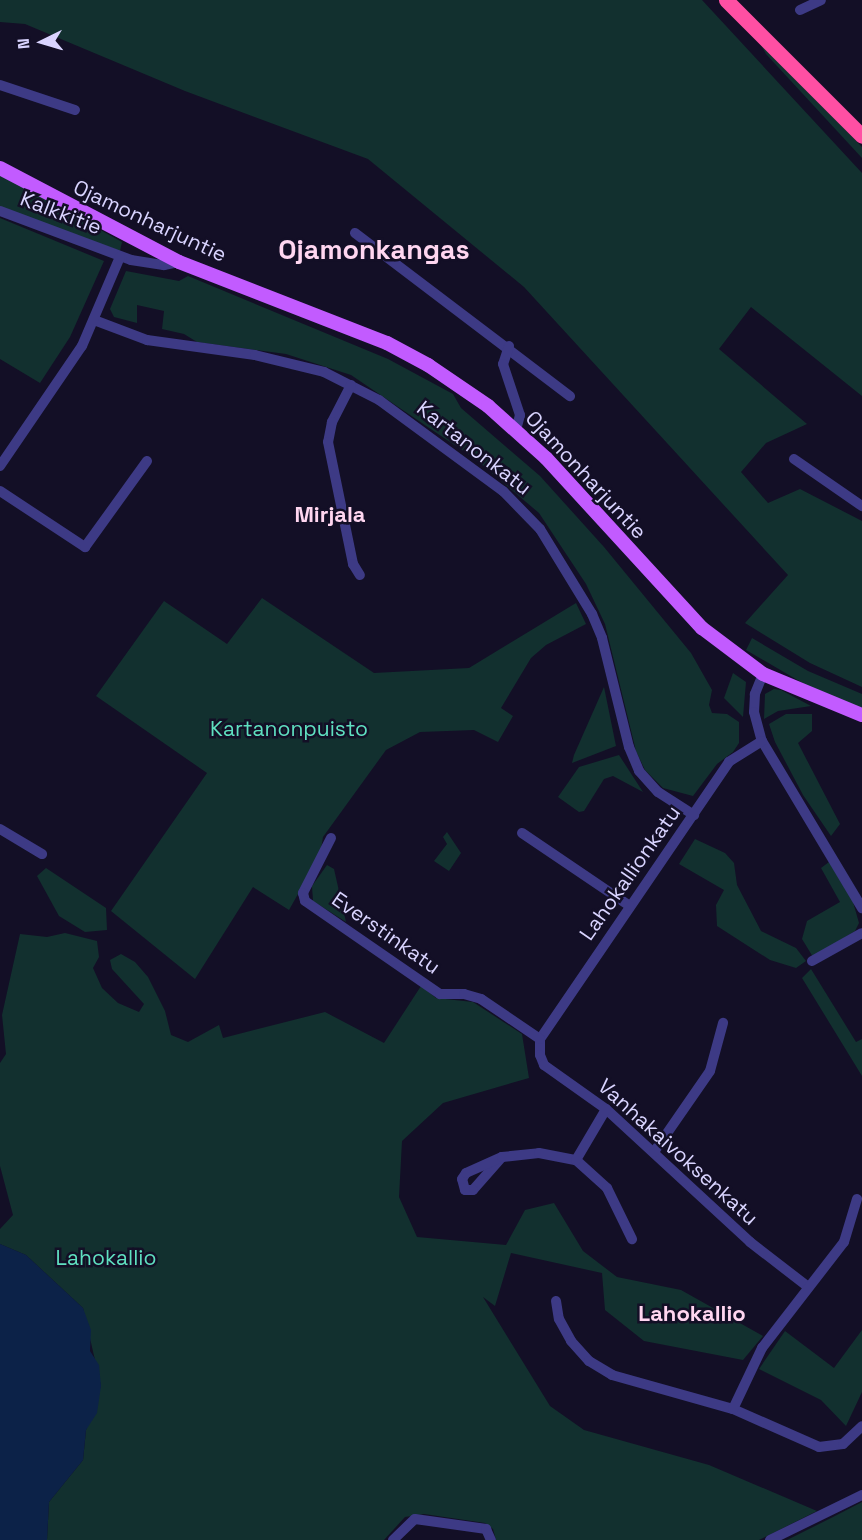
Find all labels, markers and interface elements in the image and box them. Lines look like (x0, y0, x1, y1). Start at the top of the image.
north arrow (12, 12, 72, 72)
text: N (13, 37, 34, 50)
street label: Ojamonharjuntie (69, 175, 231, 267)
street label: Kalkkitie (17, 186, 105, 240)
district label: Ojamonkangas (278, 234, 470, 266)
street label: Kartanonkatu (412, 396, 536, 500)
street label: Ojamonharjuntie (520, 406, 652, 544)
district label: Mirjala (294, 502, 366, 528)
park label: Kartanonpuisto (210, 716, 368, 742)
street label: Lahokallionkatu (574, 801, 686, 945)
street label: Everstinkatu (327, 886, 445, 980)
street label: Vanhakaivoksenkatu (593, 1073, 763, 1231)
park label: Lahokallio (56, 1245, 156, 1271)
district label: Lahokallio (638, 1301, 746, 1327)

